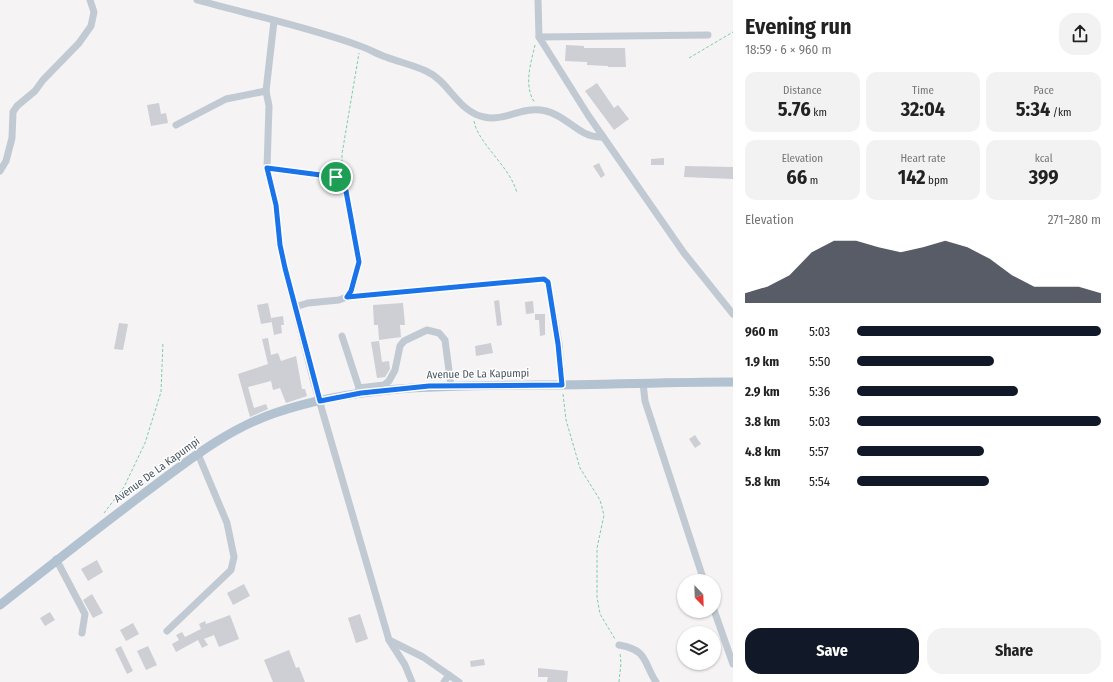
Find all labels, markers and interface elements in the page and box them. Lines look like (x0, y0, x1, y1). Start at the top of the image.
text: Evening run (745, 13, 852, 40)
button: share (1059, 13, 1101, 55)
text: 18:59 · 6 × 960 m (745, 42, 831, 57)
text: Distance (783, 84, 822, 97)
text: Time (912, 84, 934, 97)
text: Pace (1033, 84, 1054, 97)
text: 5.76 (778, 97, 811, 121)
text: 32:04 (901, 97, 945, 121)
text: 5:34 (1016, 97, 1050, 121)
text: km (811, 106, 827, 119)
text: /km (1050, 106, 1072, 119)
text: Elevation (782, 152, 823, 165)
text: Heart rate (900, 152, 946, 165)
text: kcal (1035, 152, 1053, 165)
pin (319, 160, 353, 194)
text: 66 (786, 165, 807, 189)
text: 142 (898, 165, 926, 189)
text: 399 (1029, 165, 1059, 189)
icon: arrive (325, 166, 347, 188)
text: m (807, 174, 818, 187)
text: bpm (926, 174, 948, 187)
text: Elevation (745, 212, 794, 227)
text: 271–280 m (1048, 212, 1101, 227)
text: 960 m (745, 324, 778, 339)
text: 5:03 (809, 324, 830, 339)
text: 1.9 km (745, 354, 779, 369)
text: 5:50 (809, 354, 831, 369)
street label: Avenue De La Kapumpi (427, 367, 530, 381)
text: 2.9 km (745, 384, 780, 399)
text: 5:36 (809, 384, 830, 399)
text: 3.8 km (745, 414, 780, 429)
text: 5:03 (809, 414, 830, 429)
street label: Avenue De La Kapumpi (112, 434, 203, 505)
text: 4.8 km (745, 444, 781, 459)
text: 5:57 (809, 444, 829, 459)
text: 5.8 km (745, 474, 780, 489)
text: 5:54 (809, 474, 830, 489)
north arrow (677, 574, 721, 618)
map controls (677, 574, 721, 670)
button: layers (677, 626, 721, 670)
button: Save (745, 628, 919, 674)
button: Share (927, 628, 1101, 674)

